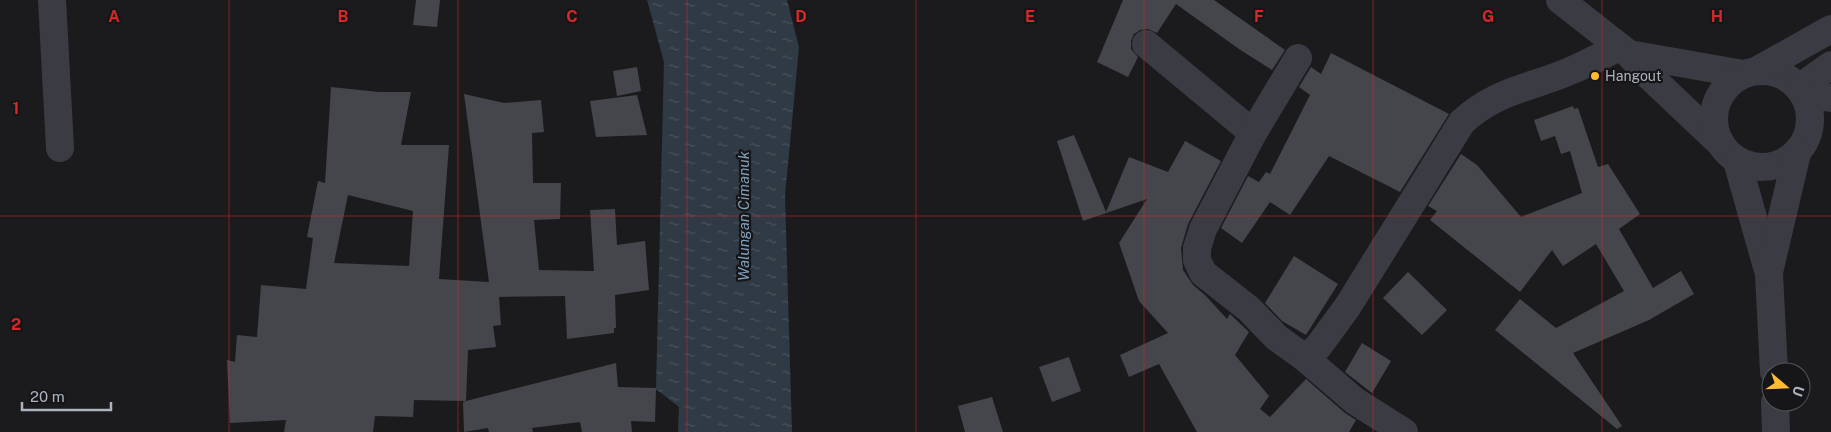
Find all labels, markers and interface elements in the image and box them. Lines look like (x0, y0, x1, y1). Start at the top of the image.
text: A (108, 7, 120, 26)
text: B (338, 7, 349, 26)
text: C (566, 7, 578, 26)
text: D (795, 7, 807, 26)
text: E (1025, 7, 1035, 26)
text: F (1254, 7, 1264, 26)
text: G (1482, 7, 1494, 26)
text: H (1711, 7, 1723, 26)
place label: Hangout (1605, 68, 1661, 84)
marker: Hangout (1589, 70, 1601, 82)
text: 1 (13, 99, 19, 118)
water label: Walungan Cimanuk (735, 150, 752, 281)
text: 2 (11, 315, 21, 334)
north arrow (1761, 362, 1811, 412)
scale bar (22, 380, 111, 412)
text: U (1789, 384, 1808, 399)
text: 20 m (30, 388, 65, 405)

